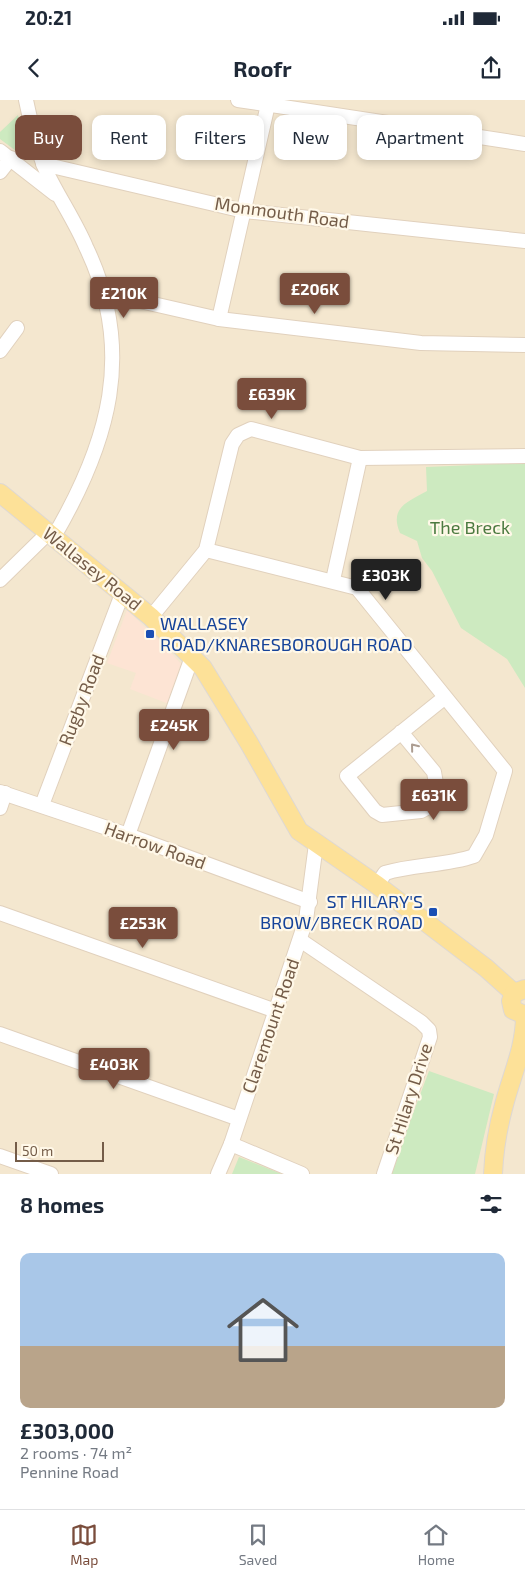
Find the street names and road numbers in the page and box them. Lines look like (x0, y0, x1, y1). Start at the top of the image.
street label: Monmouth Road (214, 192, 351, 232)
street label: Wallasey Road (39, 522, 146, 615)
street label: Rugby Road (54, 651, 109, 748)
street label: Harrow Road (102, 817, 209, 874)
street label: Claremount Road (237, 955, 303, 1096)
street label: St Hilary Drive (380, 1040, 436, 1157)

